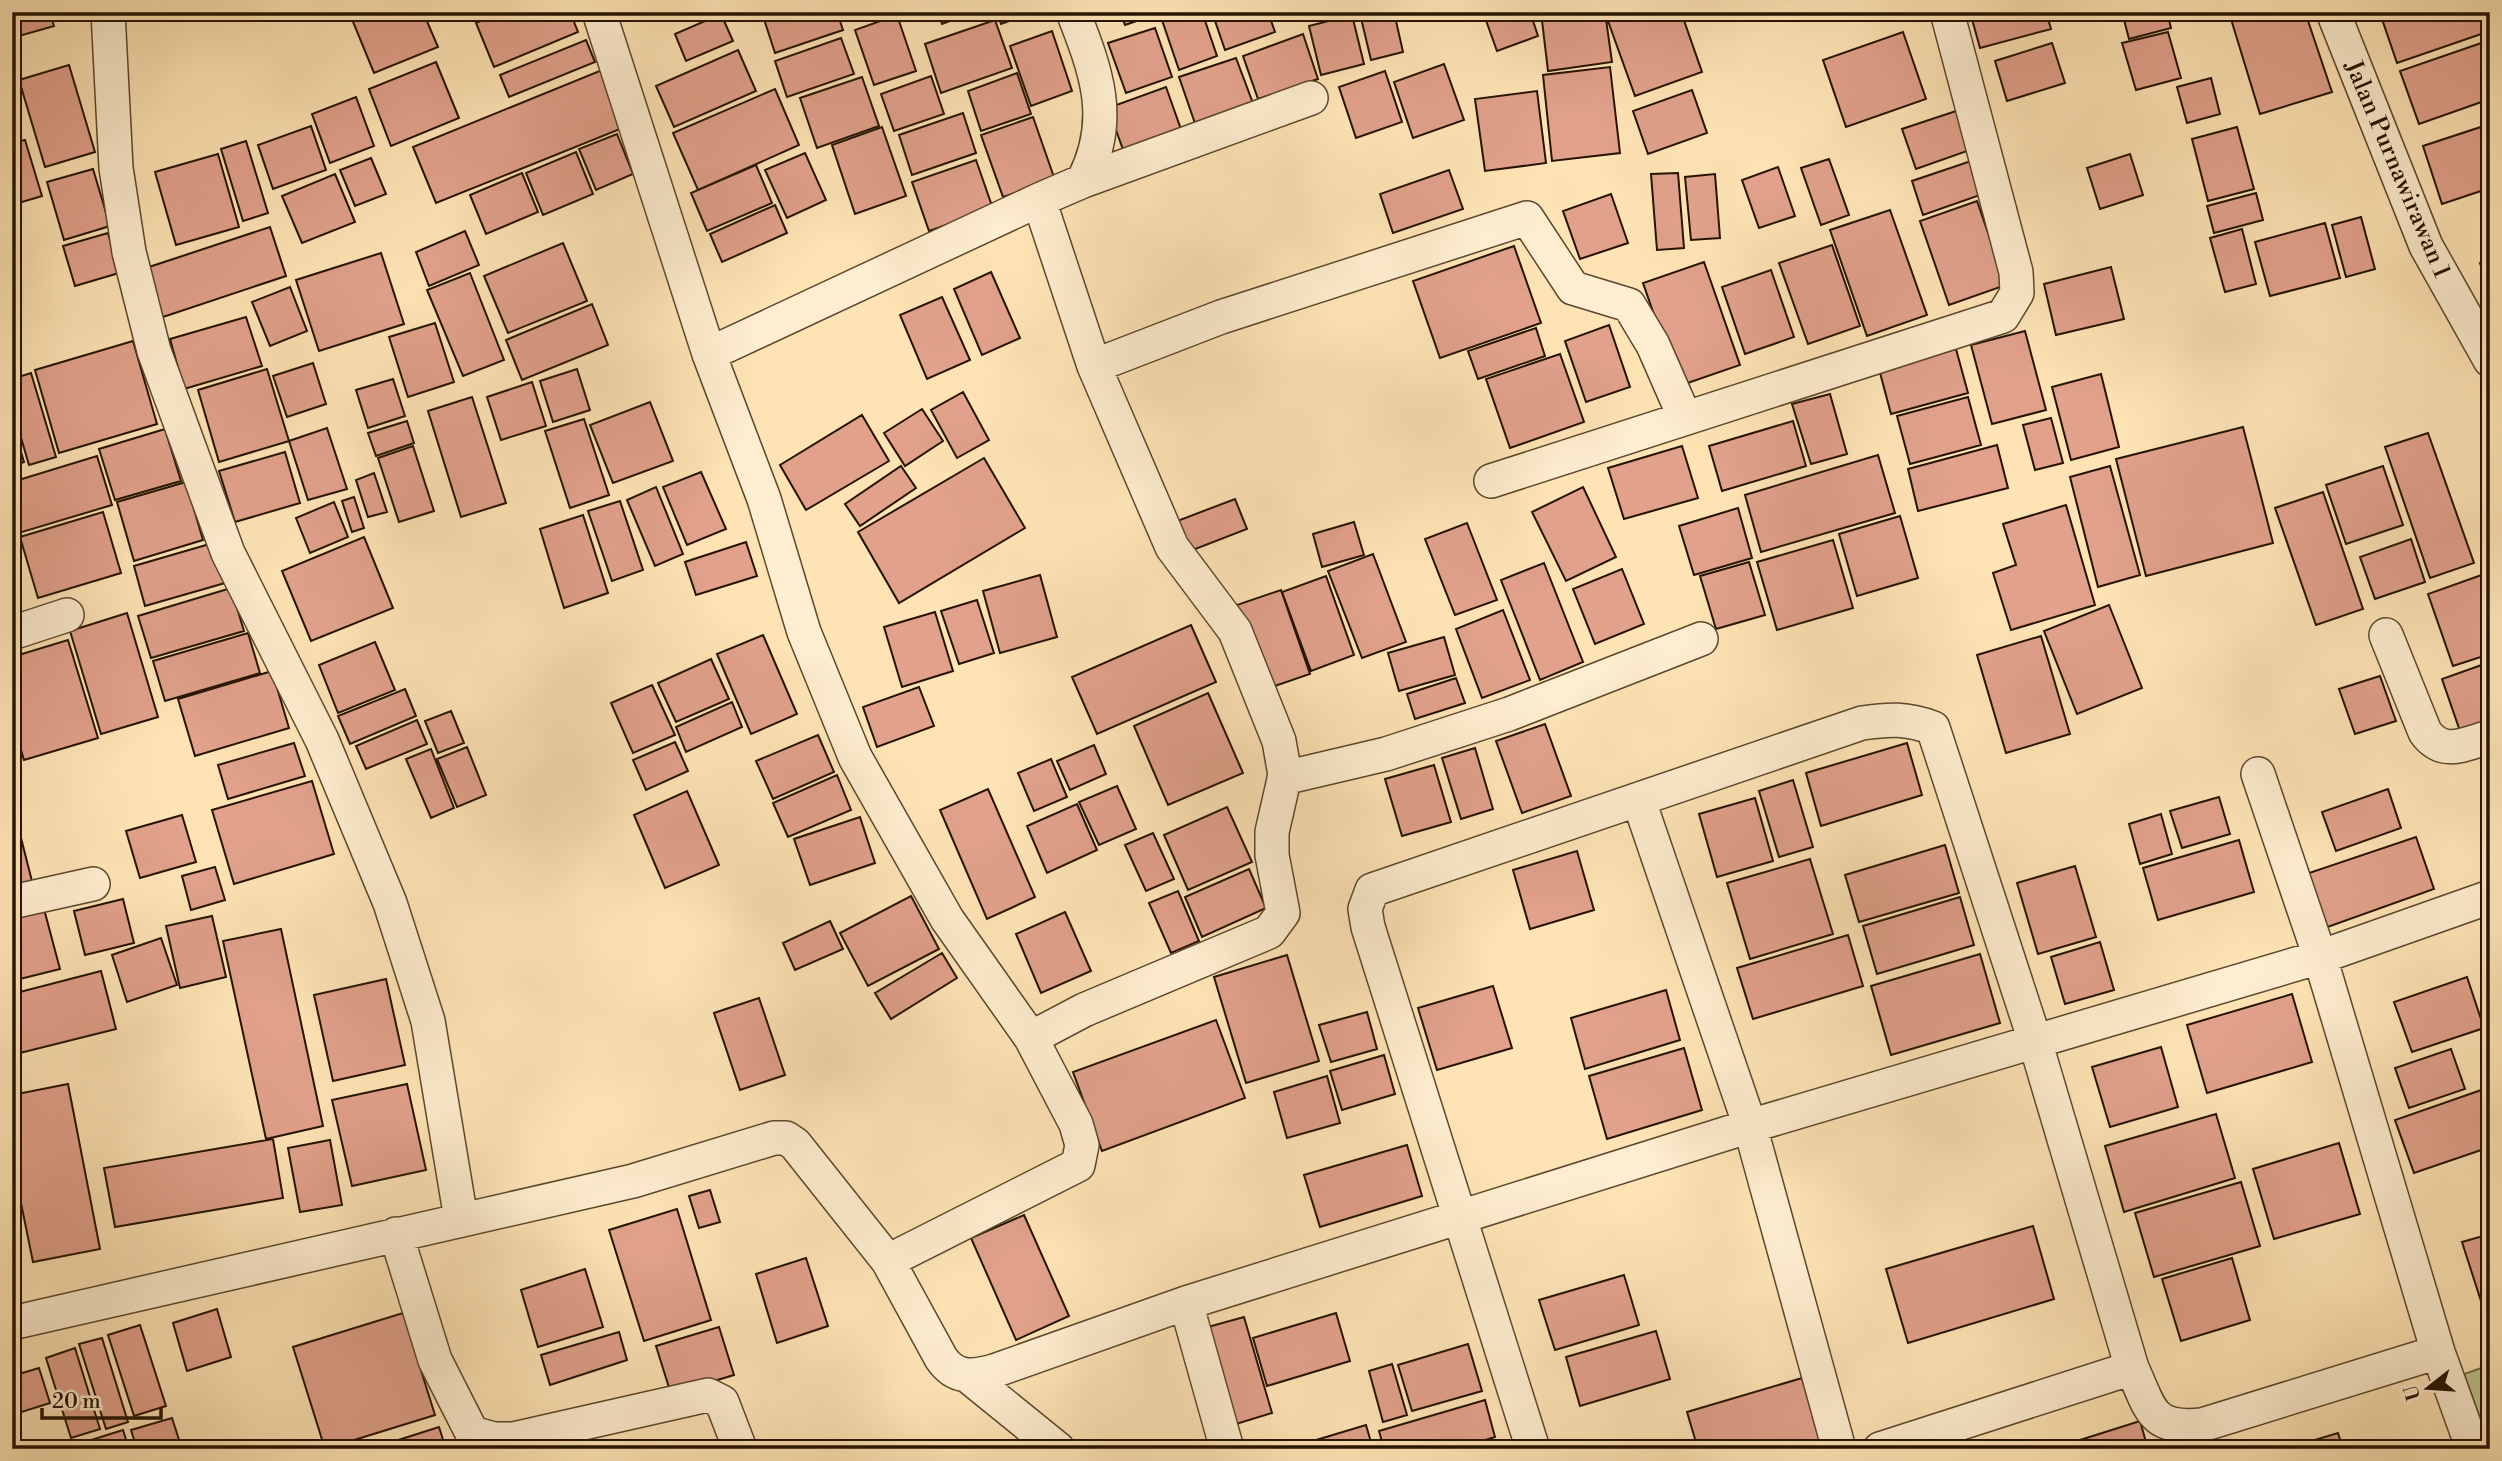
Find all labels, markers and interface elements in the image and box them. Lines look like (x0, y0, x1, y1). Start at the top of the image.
street label: Jalan Purnawirawan 1 (2337, 55, 2457, 283)
north arrow (2394, 1352, 2464, 1422)
scale bar (42, 1377, 161, 1421)
text: U (2399, 1382, 2426, 1403)
text: 20 m (52, 1389, 101, 1415)

